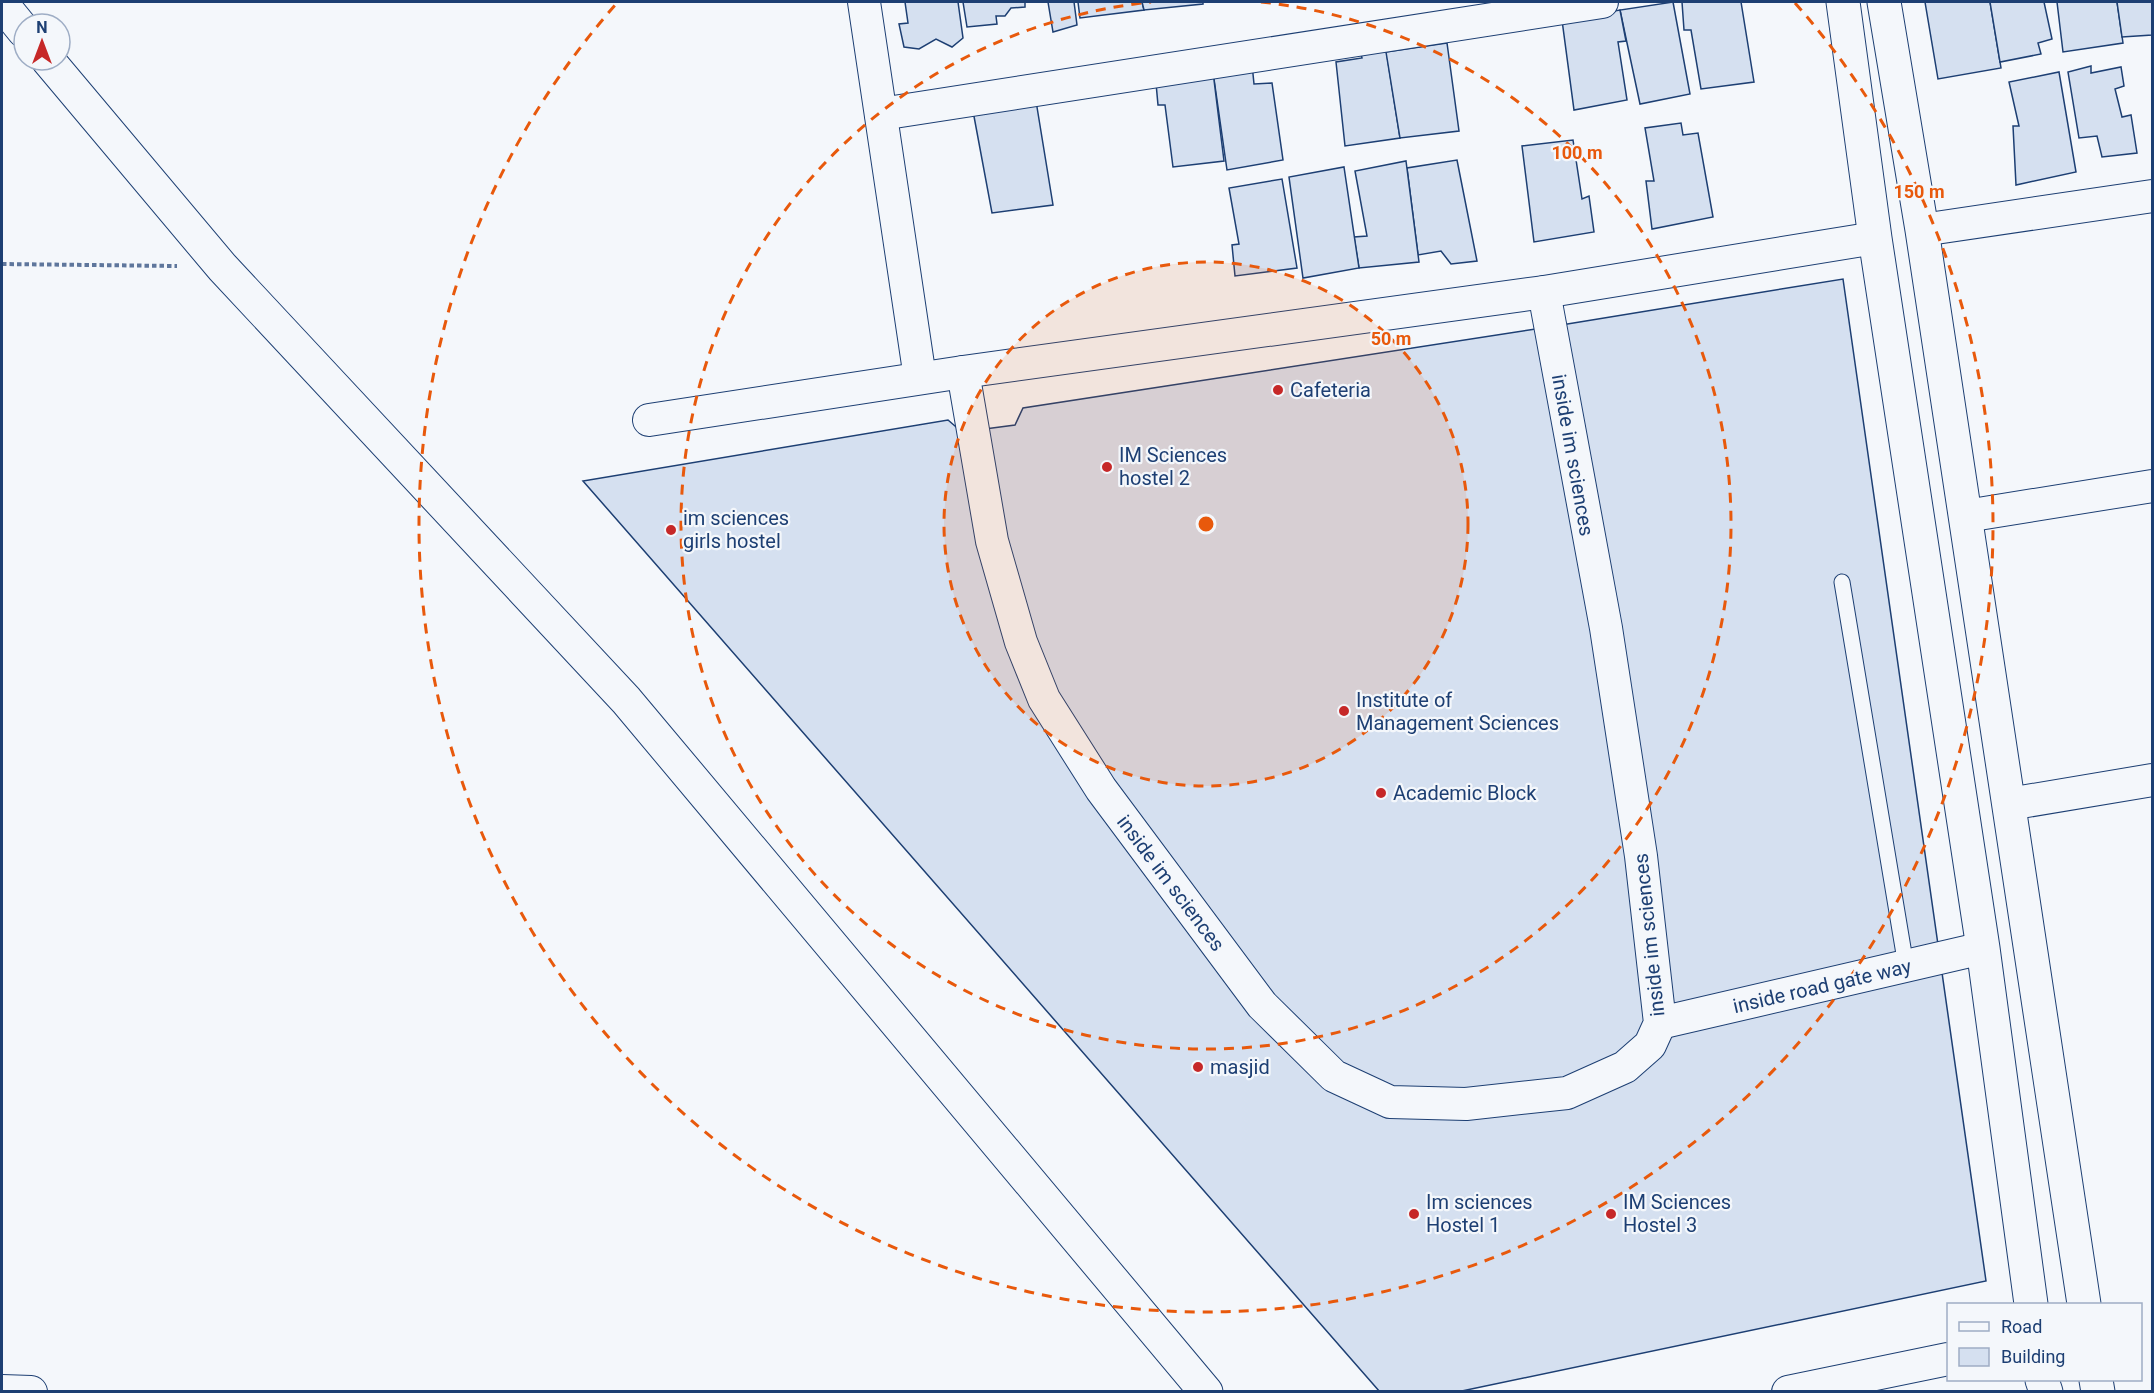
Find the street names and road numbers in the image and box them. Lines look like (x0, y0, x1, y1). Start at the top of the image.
street label: inside im sciences (1547, 372, 1599, 538)
street label: inside im sciences (1112, 810, 1230, 956)
street label: inside im sciences (1628, 852, 1670, 1018)
street label: inside road gate way (1730, 954, 1914, 1018)

